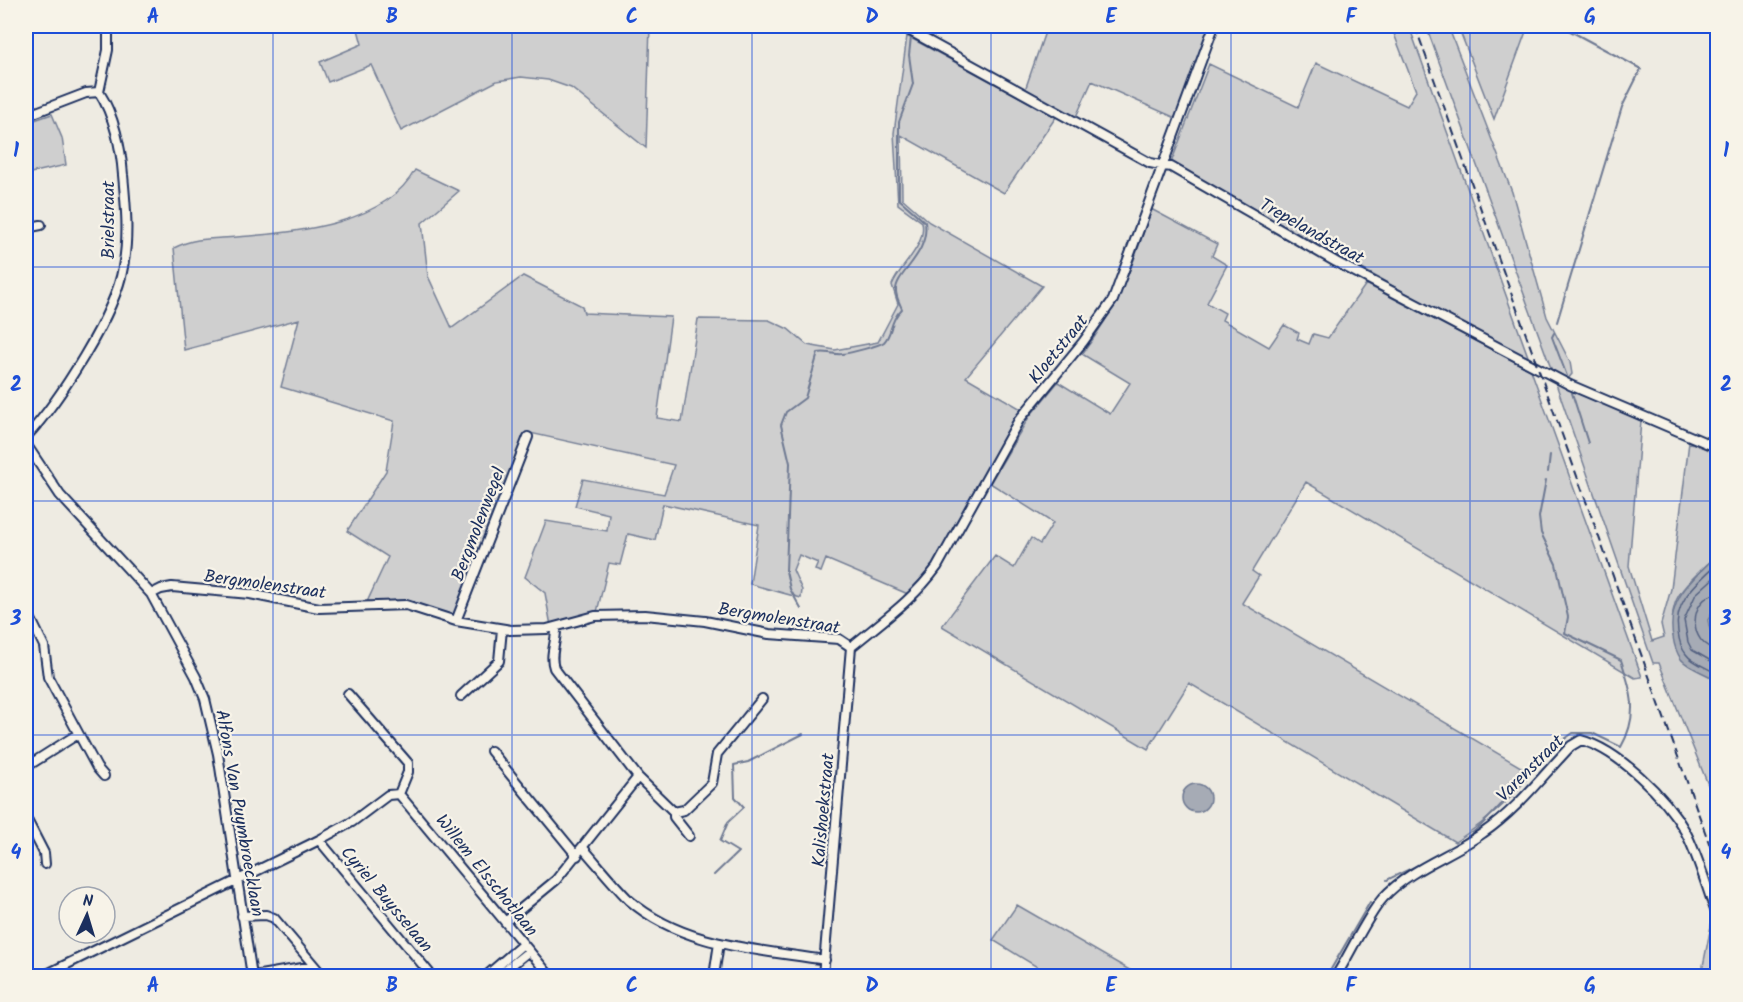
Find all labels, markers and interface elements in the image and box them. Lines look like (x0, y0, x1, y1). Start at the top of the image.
text: A (147, 2, 159, 34)
text: B (386, 2, 398, 34)
text: C (626, 2, 638, 34)
text: D (865, 2, 879, 34)
text: E (1105, 2, 1117, 34)
text: F (1346, 2, 1358, 34)
text: G (1584, 2, 1596, 34)
text: 1 (13, 136, 19, 168)
text: 1 (1723, 136, 1729, 168)
street label: Brielstraat (95, 180, 124, 259)
street label: Trepelandstraat (1253, 191, 1370, 274)
street label: Kloetstraat (1022, 308, 1097, 391)
text: 2 (10, 370, 22, 402)
text: 2 (1720, 370, 1732, 402)
street label: Bergmolenwegel (444, 463, 515, 586)
street label: Bergmolenstraat (202, 563, 329, 609)
street label: Bergmolenstraat (716, 596, 843, 644)
text: 3 (10, 604, 22, 636)
text: 3 (1720, 604, 1732, 636)
street label: Alfons Van Puymbroecklaan (206, 707, 271, 919)
street label: Varenstraat (1490, 728, 1572, 810)
street label: Kalishoekstraat (805, 751, 844, 868)
street label: Willem Elsschotlaan (427, 808, 545, 944)
text: 4 (11, 838, 22, 870)
text: 4 (1721, 838, 1732, 870)
street label: Cyriel Buysselaan (332, 840, 439, 960)
north arrow (57, 885, 117, 945)
text: N (82, 889, 94, 914)
text: A (147, 971, 159, 1002)
text: B (386, 971, 398, 1002)
text: C (626, 971, 638, 1002)
text: D (865, 971, 879, 1002)
text: E (1105, 971, 1117, 1002)
text: F (1346, 971, 1358, 1002)
text: G (1584, 971, 1596, 1002)

